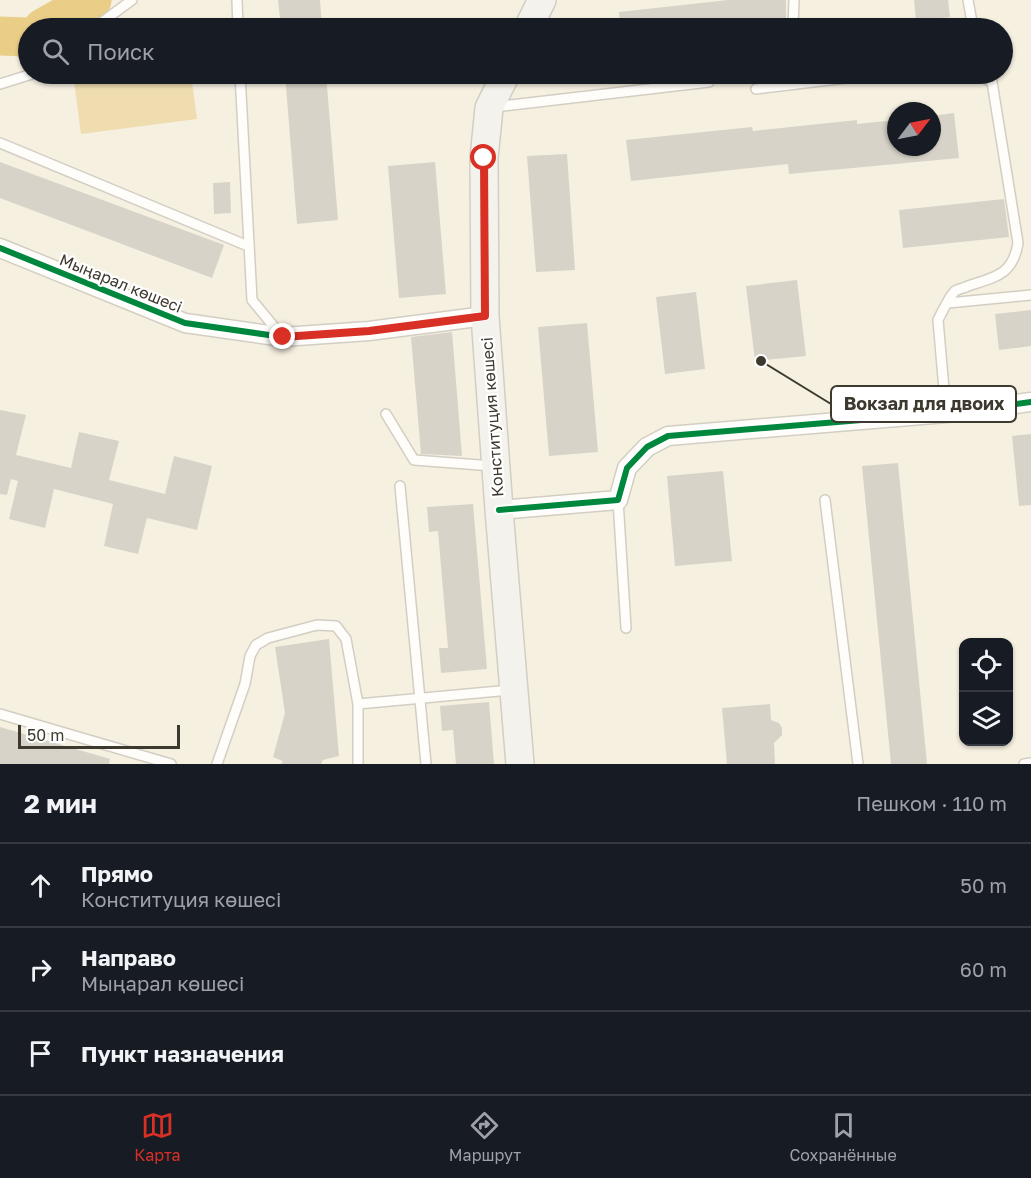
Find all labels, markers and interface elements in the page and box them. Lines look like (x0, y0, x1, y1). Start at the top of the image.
search box (18, 18, 1013, 84)
icon: search (39, 35, 72, 68)
text: Поиск (87, 38, 155, 65)
north arrow (887, 102, 941, 156)
route start (470, 144, 496, 170)
street label: Мыңарал көшесі (57, 249, 185, 317)
route end (269, 323, 295, 349)
street label: Конституция көшесі (476, 336, 508, 498)
callout: Вокзал для двоих (831, 386, 1016, 422)
text: Вокзал для двоих (844, 392, 1005, 414)
map controls (959, 638, 1013, 746)
button: locate (959, 638, 1013, 692)
button: layers (959, 692, 1013, 746)
scale bar (18, 722, 180, 750)
text: 50 m (27, 725, 64, 745)
text: 2 мин (24, 788, 97, 819)
text: Пешком · 110 m (856, 791, 1007, 815)
text: Прямо (81, 860, 153, 887)
icon: ahead (24, 869, 57, 902)
text: 50 m (960, 873, 1007, 897)
text: Конституция көшесі (81, 887, 281, 911)
text: Направо (81, 944, 176, 971)
icon: right (24, 953, 57, 986)
text: 60 m (960, 957, 1007, 981)
text: Мыңарал көшесі (81, 971, 244, 995)
icon: arrive (24, 1037, 57, 1070)
text: Пункт назначения (81, 1040, 284, 1067)
tab: Карта (134, 1109, 181, 1165)
tab: Маршрут (449, 1109, 521, 1165)
tab: Сохранённые (789, 1109, 897, 1165)

